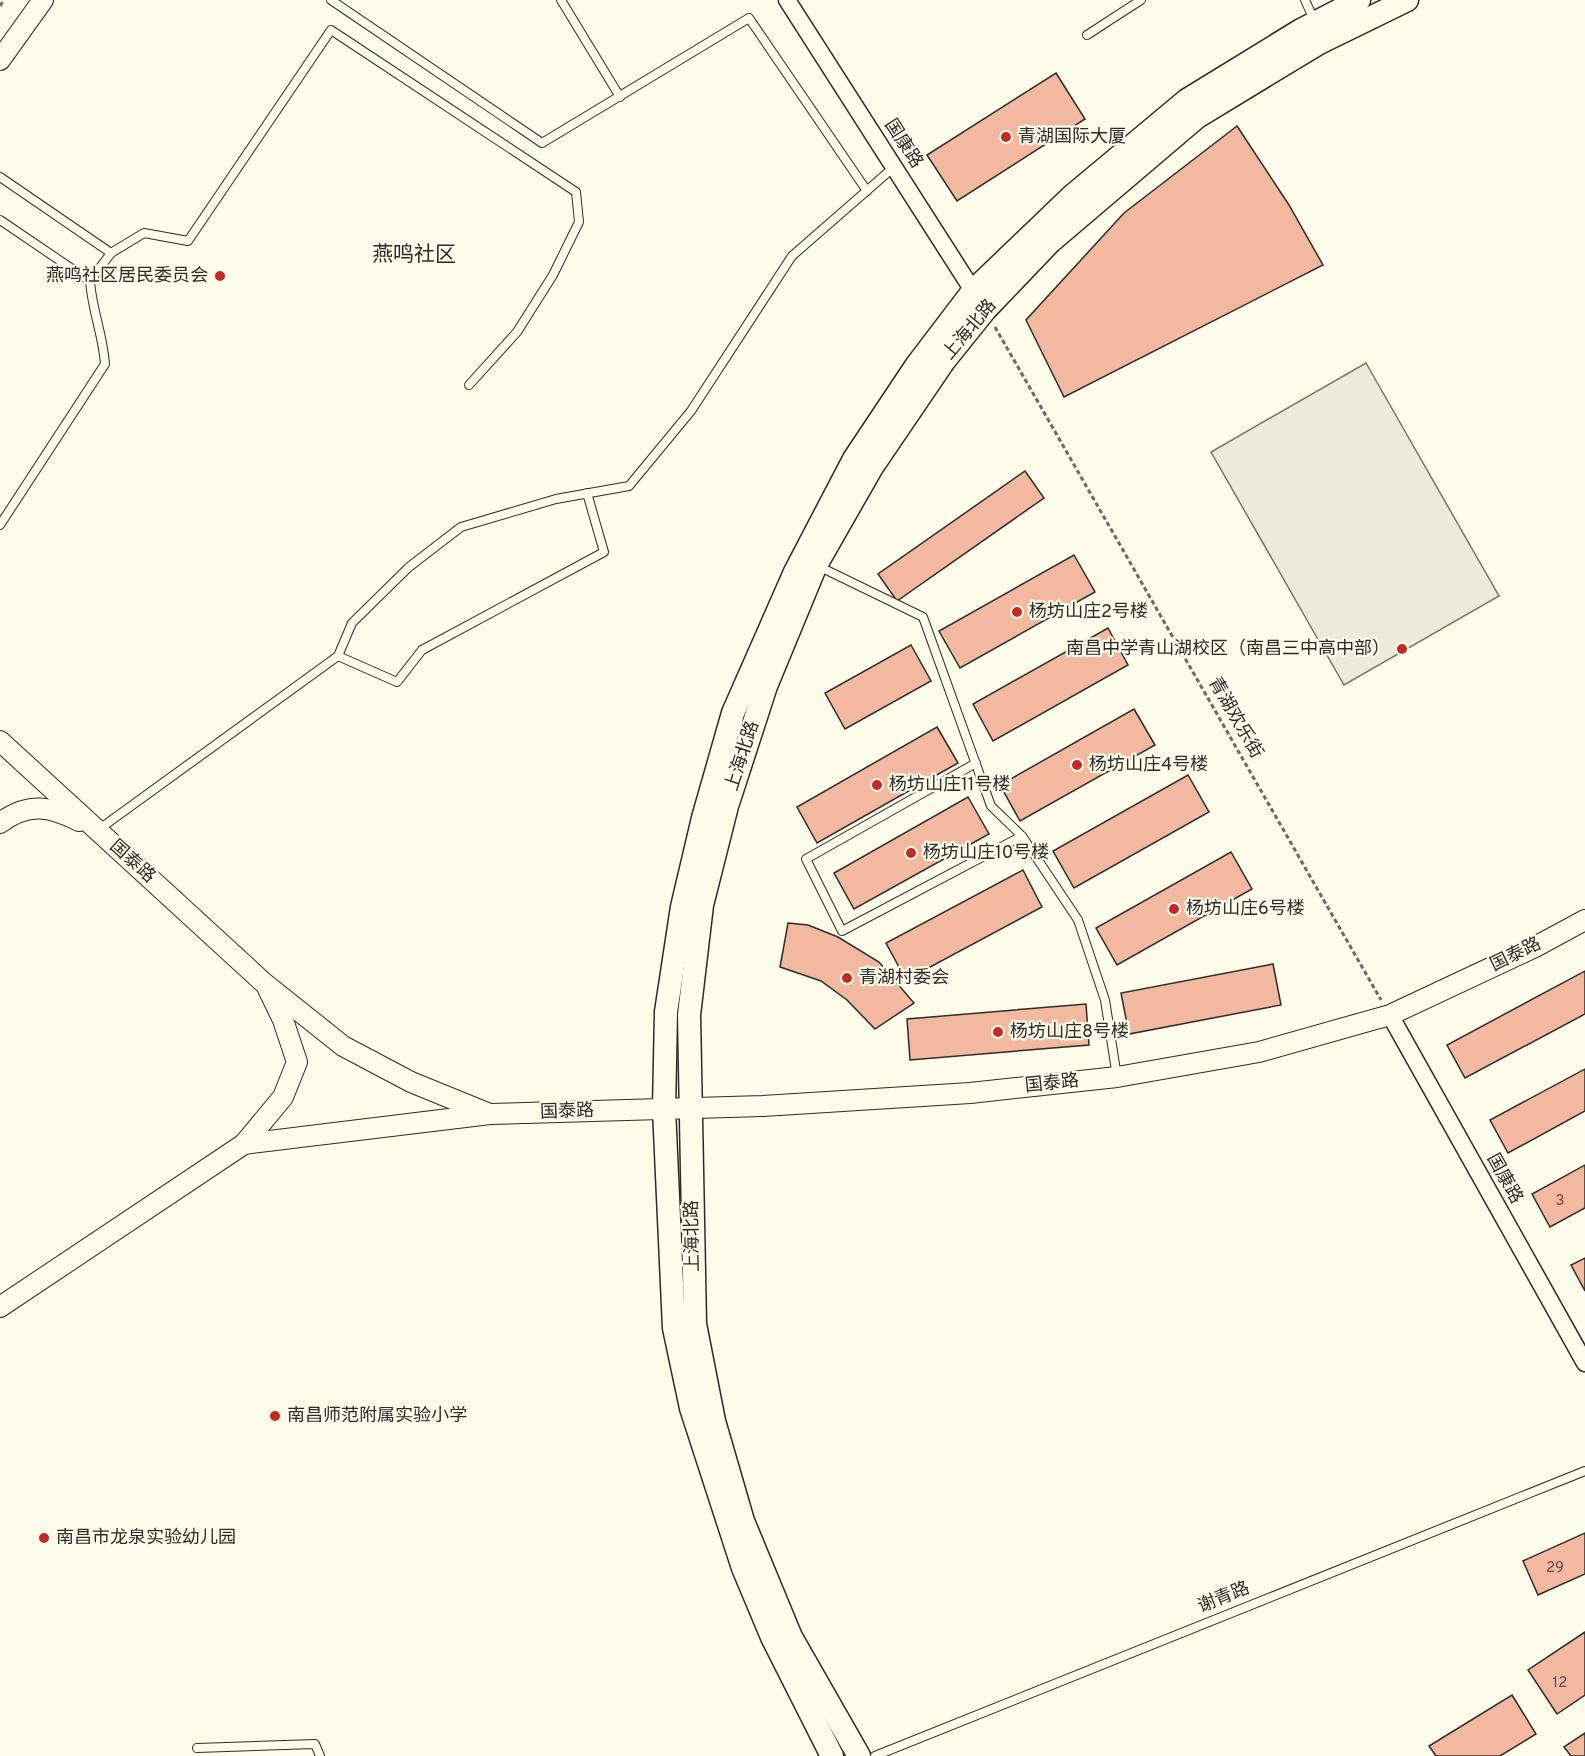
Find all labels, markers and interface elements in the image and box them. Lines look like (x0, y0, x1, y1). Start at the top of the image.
street label: 国康路 (879, 115, 927, 173)
place label: 青湖国际大厦 (1018, 126, 1126, 149)
marker: 青湖国际大厦 (999, 130, 1013, 144)
district label: 燕鸣社区 (372, 242, 456, 269)
place label: 燕鸣社区居民委员会 (46, 265, 208, 288)
marker: 燕鸣社区居民委员会 (213, 269, 227, 283)
street label: 上海北路 (938, 295, 1002, 365)
place label: 杨坊山庄2号楼 (1029, 601, 1148, 624)
marker: 杨坊山庄2号楼 (1010, 605, 1024, 619)
place label: 南昌中学青山湖校区（南昌三中高中部） (1066, 638, 1390, 661)
marker: 南昌中学青山湖校区（南昌三中高中部） (1395, 642, 1409, 656)
street label: 青湖欢乐街 (1203, 673, 1267, 763)
street label: 上海北路 (721, 718, 765, 794)
place label: 杨坊山庄4号楼 (1089, 754, 1208, 777)
marker: 杨坊山庄4号楼 (1070, 758, 1084, 772)
place label: 杨坊山庄11号楼 (889, 774, 1010, 797)
marker: 杨坊山庄11号楼 (870, 778, 884, 792)
street label: 国泰路 (104, 835, 160, 889)
place label: 杨坊山庄10号楼 (923, 842, 1049, 865)
marker: 杨坊山庄10号楼 (904, 846, 918, 860)
place label: 杨坊山庄6号楼 (1186, 898, 1305, 921)
marker: 杨坊山庄6号楼 (1167, 902, 1181, 916)
street label: 国泰路 (1487, 933, 1545, 977)
place label: 青湖村委会 (859, 967, 949, 990)
marker: 青湖村委会 (840, 971, 854, 985)
place label: 杨坊山庄8号楼 (1010, 1021, 1129, 1044)
marker: 杨坊山庄8号楼 (991, 1025, 1005, 1039)
street label: 国泰路 (1024, 1070, 1080, 1098)
street label: 国泰路 (540, 1100, 594, 1124)
street label: 国康路 (1481, 1150, 1527, 1208)
house number: 3 (1555, 1192, 1565, 1211)
street label: 上海北路 (681, 1200, 705, 1272)
place label: 南昌师范附属实验小学 (287, 1405, 467, 1428)
marker: 南昌师范附属实验小学 (268, 1409, 282, 1423)
place label: 南昌市龙泉实验幼儿园 (56, 1527, 236, 1550)
marker: 南昌市龙泉实验幼儿园 (37, 1531, 51, 1545)
house number: 29 (1546, 1559, 1564, 1578)
street label: 谢青路 (1195, 1577, 1253, 1619)
house number: 12 (1553, 1674, 1567, 1693)

